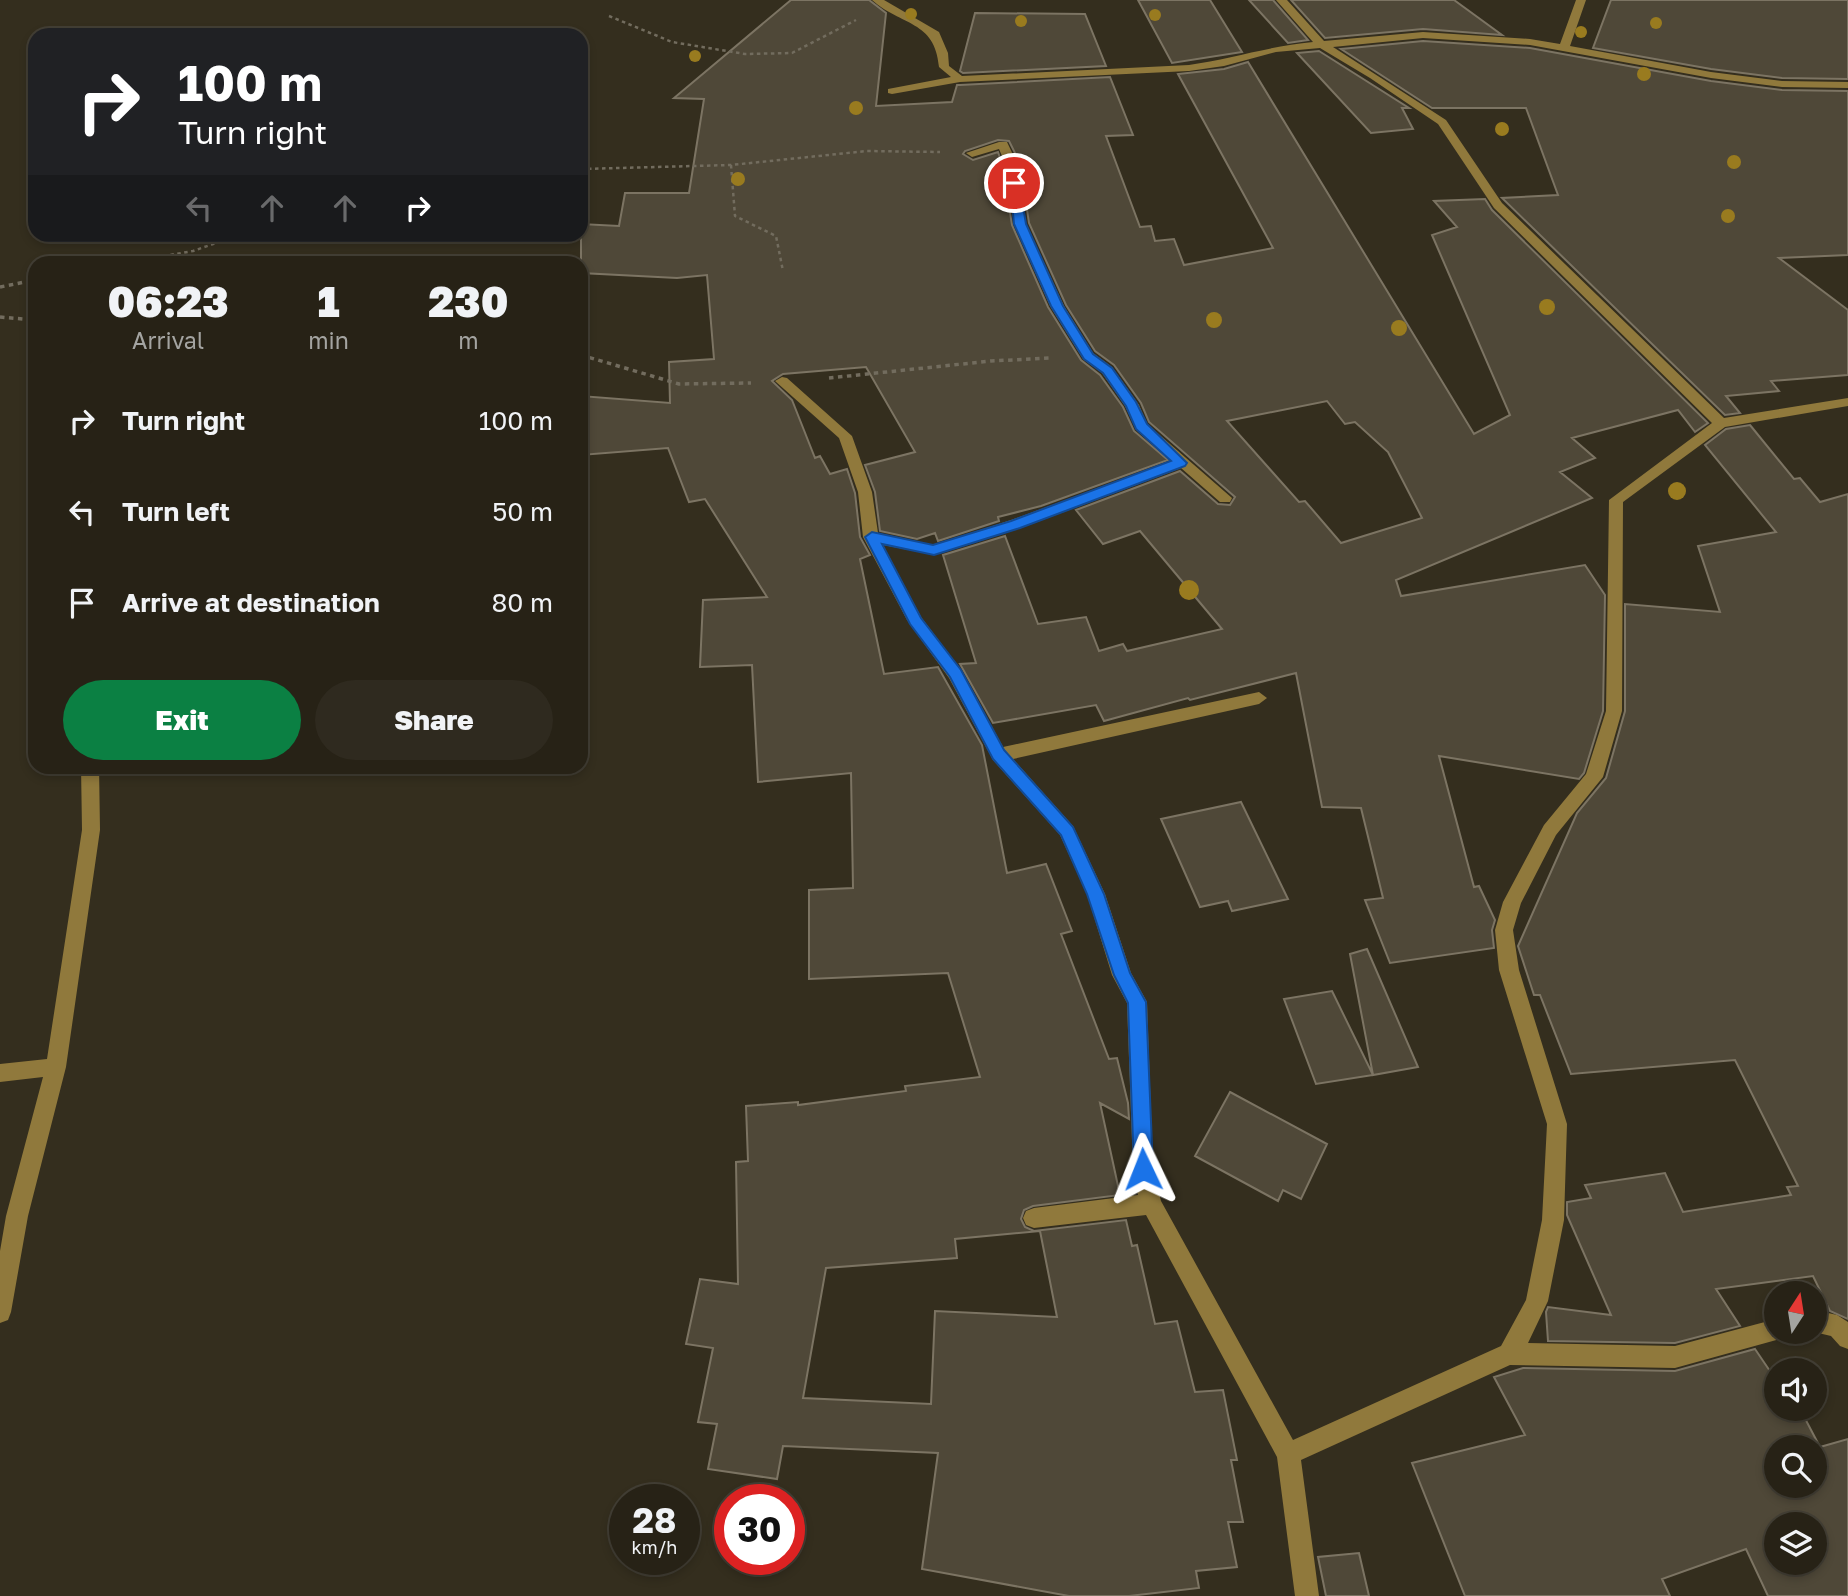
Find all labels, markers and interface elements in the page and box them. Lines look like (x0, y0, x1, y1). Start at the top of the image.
text: 100 m (178, 53, 322, 112)
icon: right (63, 56, 154, 147)
text: Turn right (178, 113, 327, 151)
pin (984, 153, 1044, 213)
icon: arrive (995, 164, 1033, 202)
icon: left (180, 189, 218, 227)
icon: ahead (253, 189, 291, 227)
icon: ahead (326, 189, 364, 227)
icon: right (399, 189, 437, 227)
text: 06:23 (107, 276, 229, 326)
text: 1 (317, 276, 340, 326)
text: 230 (428, 276, 509, 326)
text: Arrival (132, 326, 204, 354)
text: min (308, 326, 349, 354)
text: m (458, 326, 479, 354)
icon: right (63, 402, 101, 440)
text: Turn right (122, 405, 245, 436)
text: 100 m (479, 405, 553, 436)
icon: left (63, 493, 101, 531)
text: Turn left (122, 496, 230, 527)
text: 50 m (492, 496, 553, 527)
icon: arrive (63, 584, 101, 622)
text: Arrive at destination (122, 587, 380, 618)
text: 80 m (492, 587, 553, 618)
button: Exit (63, 680, 301, 760)
button: Share (315, 680, 553, 760)
position arrow (1106, 1132, 1180, 1206)
north arrow (1764, 1281, 1827, 1344)
map controls (1764, 1281, 1827, 1575)
button: sound (1764, 1358, 1827, 1421)
button: search (1764, 1435, 1827, 1498)
speed limit sign: 30 (714, 1484, 805, 1575)
text: 28 (633, 1499, 676, 1541)
button: layers (1764, 1512, 1827, 1575)
text: km/h (632, 1536, 677, 1558)

